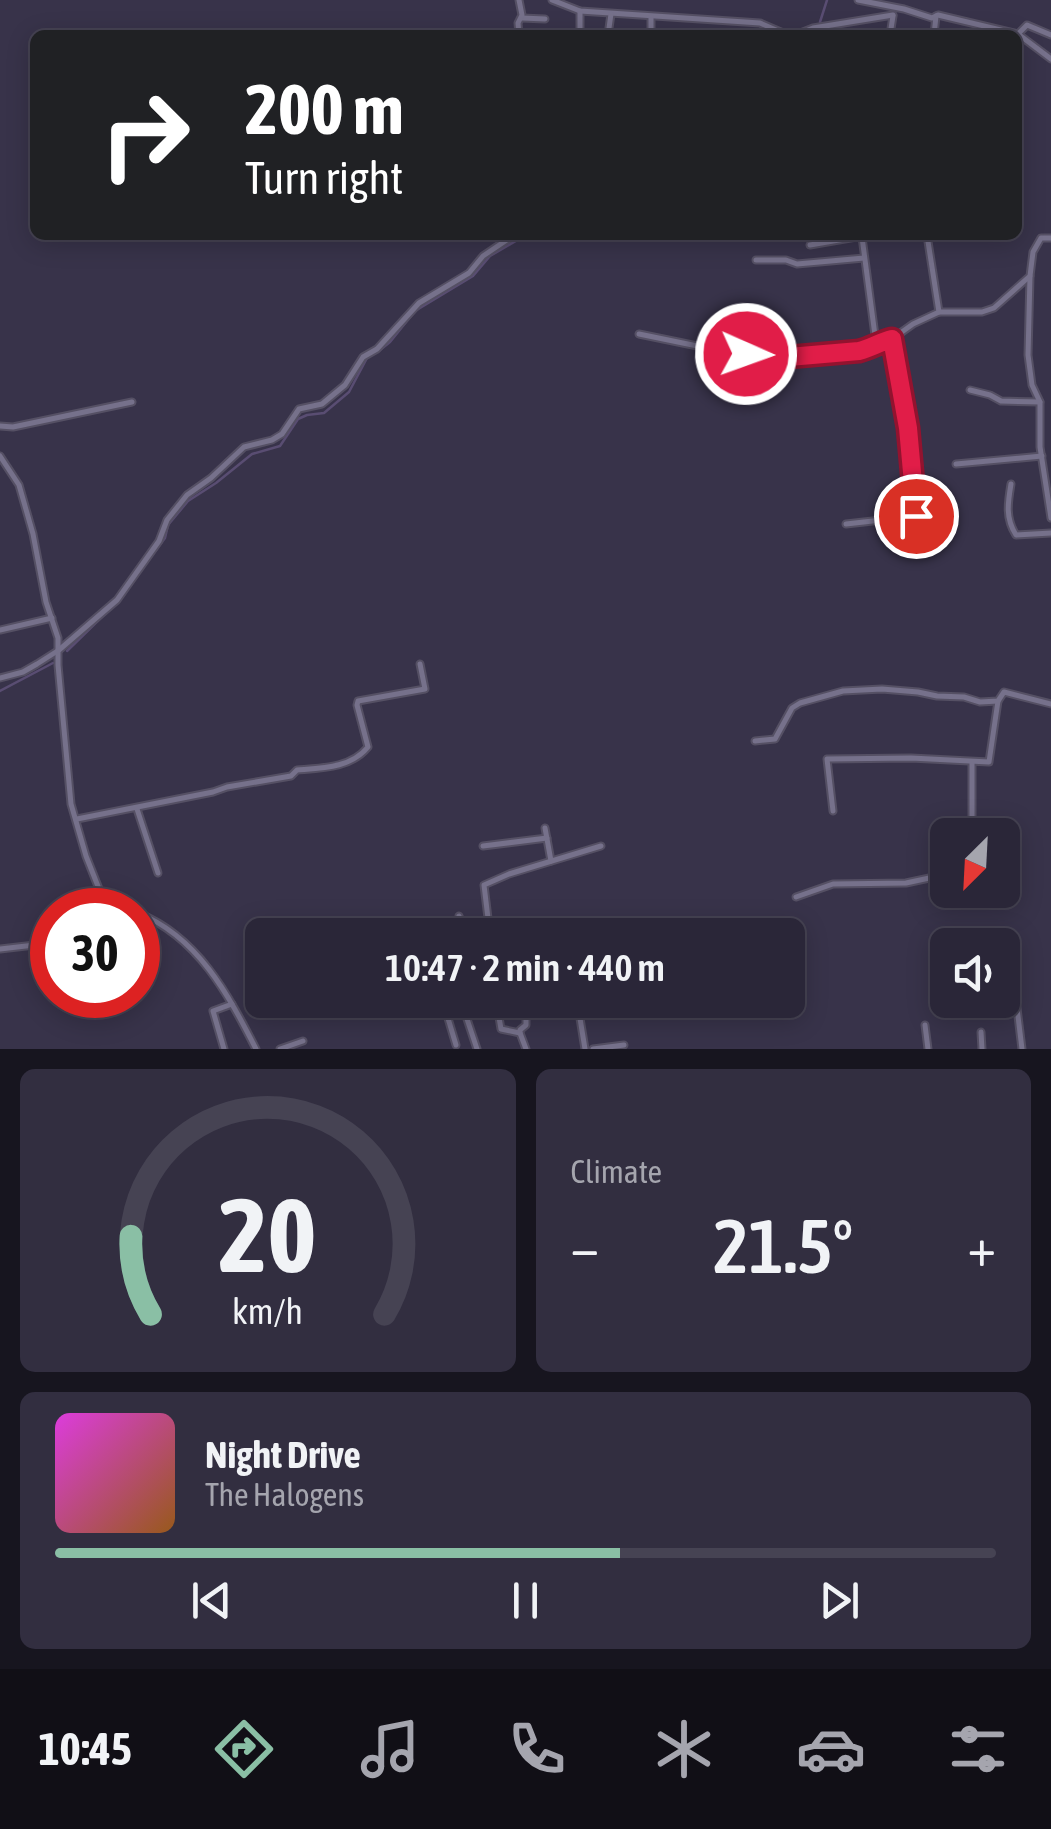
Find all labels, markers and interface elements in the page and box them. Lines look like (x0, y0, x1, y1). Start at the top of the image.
text: 200 m (245, 69, 404, 149)
icon: right (80, 70, 210, 200)
text: Turn right (245, 152, 403, 204)
position arrow (694, 302, 798, 406)
pin (874, 474, 959, 559)
icon: arrive (889, 489, 944, 544)
north arrow (930, 818, 1020, 908)
map controls (930, 818, 1020, 1018)
speed limit sign: 30 (30, 888, 160, 1018)
button: sound (930, 928, 1020, 1018)
text: 10:47 · 2 min · 440 m (385, 946, 665, 989)
text: Climate (571, 1153, 662, 1190)
text: 20 (219, 1175, 317, 1294)
text: 21.5° (713, 1203, 853, 1289)
text: − (571, 1215, 599, 1278)
text: + (967, 1215, 996, 1278)
text: km/h (232, 1291, 303, 1332)
text: Night Drive (205, 1433, 361, 1476)
text: The Halogens (205, 1476, 364, 1513)
icon: previous (184, 1573, 239, 1628)
icon: pause (498, 1573, 553, 1628)
icon: next (812, 1573, 867, 1628)
icon: directions (209, 1714, 279, 1784)
icon: music (355, 1714, 425, 1784)
icon: phone (502, 1714, 572, 1784)
icon: climate (649, 1714, 719, 1784)
icon: car (796, 1714, 866, 1784)
icon: filters (943, 1714, 1013, 1784)
text: 10:45 (38, 1723, 132, 1775)

